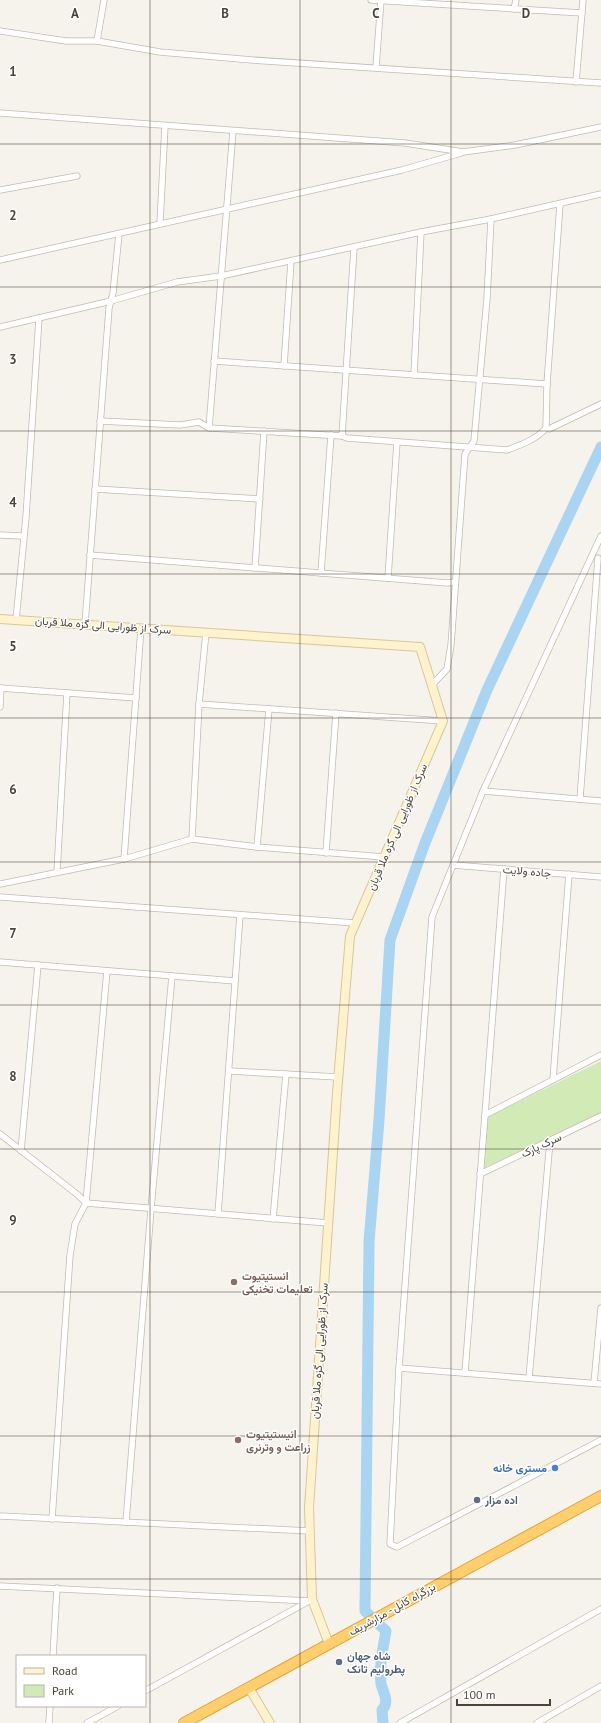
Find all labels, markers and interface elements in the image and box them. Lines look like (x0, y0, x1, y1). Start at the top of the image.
text: A (71, 5, 79, 22)
text: B (221, 5, 229, 22)
text: C (372, 5, 380, 22)
text: D (522, 5, 530, 22)
text: 1 (9, 63, 17, 80)
text: 2 (9, 207, 17, 224)
text: 3 (9, 351, 17, 368)
text: 4 (9, 494, 17, 511)
street label: سرک از ظورایی الی گزه ملا قربان (34, 613, 172, 637)
text: 5 (9, 638, 17, 655)
street label: سرک از ظورایی الی گزه ملا قربان (364, 761, 430, 893)
text: 6 (9, 781, 17, 798)
street label: جاده ولایت (502, 862, 552, 880)
text: 7 (9, 925, 17, 942)
text: 8 (9, 1068, 17, 1085)
street label: سرک پارک (518, 1129, 564, 1161)
text: 9 (9, 1212, 17, 1229)
place label: انستیتیوت تعلیمات تخنیکی (242, 1269, 313, 1296)
marker: انستیتیوت تعلیمات تخنیکی (229, 1277, 239, 1287)
street label: سرک از ظورایی الی گزه ملا قربان (307, 1282, 331, 1420)
place label: انیستیتیوت زراعت و وترنری (246, 1427, 311, 1454)
marker: انیستیتیوت زراعت و وترنری (233, 1435, 243, 1445)
place label: مستری خانه (493, 1461, 547, 1475)
marker: مستری خانه (550, 1463, 560, 1473)
place label: اده مزار (484, 1493, 518, 1507)
marker: اده مزار (472, 1495, 482, 1505)
street label: بزرگراه کابل - مزارشریف (346, 1579, 438, 1639)
place label: شاه جهان پطرولیم تانک (347, 1649, 405, 1677)
legend (16, 1655, 146, 1707)
marker: شاه جهان پطرولیم تانک (334, 1657, 344, 1667)
text: Road (52, 1663, 77, 1678)
scale bar (457, 1681, 550, 1707)
text: Park (52, 1683, 74, 1698)
text: 100 m (463, 1687, 496, 1702)

